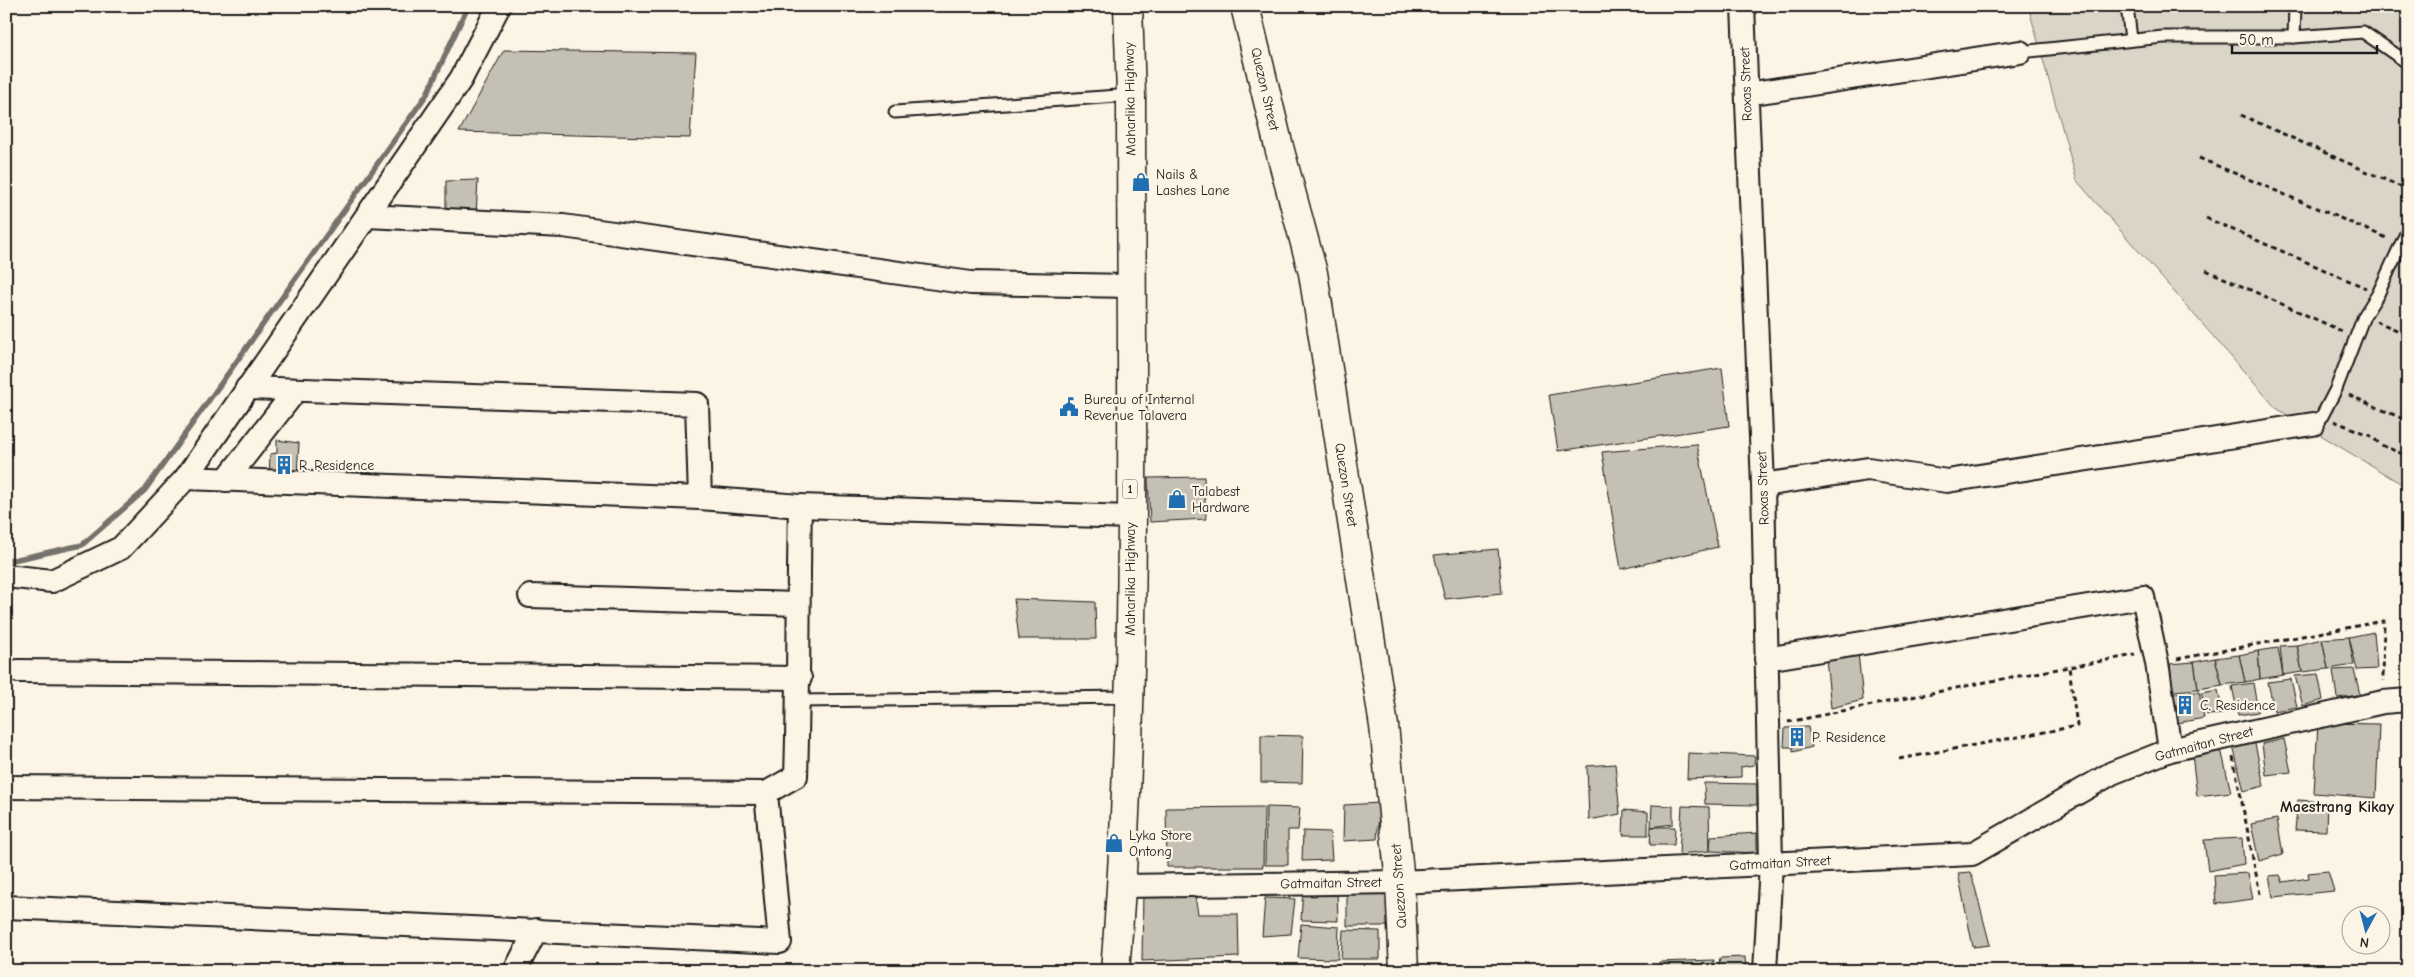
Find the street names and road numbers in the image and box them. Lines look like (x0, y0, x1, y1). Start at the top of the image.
street label: Maharlika Highway (1120, 41, 1139, 156)
street label: Quezon Street (1247, 46, 1283, 133)
street label: Roxas Street (1736, 46, 1756, 121)
street label: Quezon Street (1331, 442, 1361, 529)
street label: Roxas Street (1753, 450, 1773, 525)
road number: 1 (1122, 479, 1138, 498)
street label: Maharlika Highway (1122, 521, 1139, 636)
street label: Gatmaitan Street (2153, 722, 2256, 765)
street label: Quezon Street (1387, 842, 1410, 929)
street label: Gatmaitan Street (1729, 852, 1832, 874)
street label: Gatmaitan Street (1280, 874, 1383, 892)

